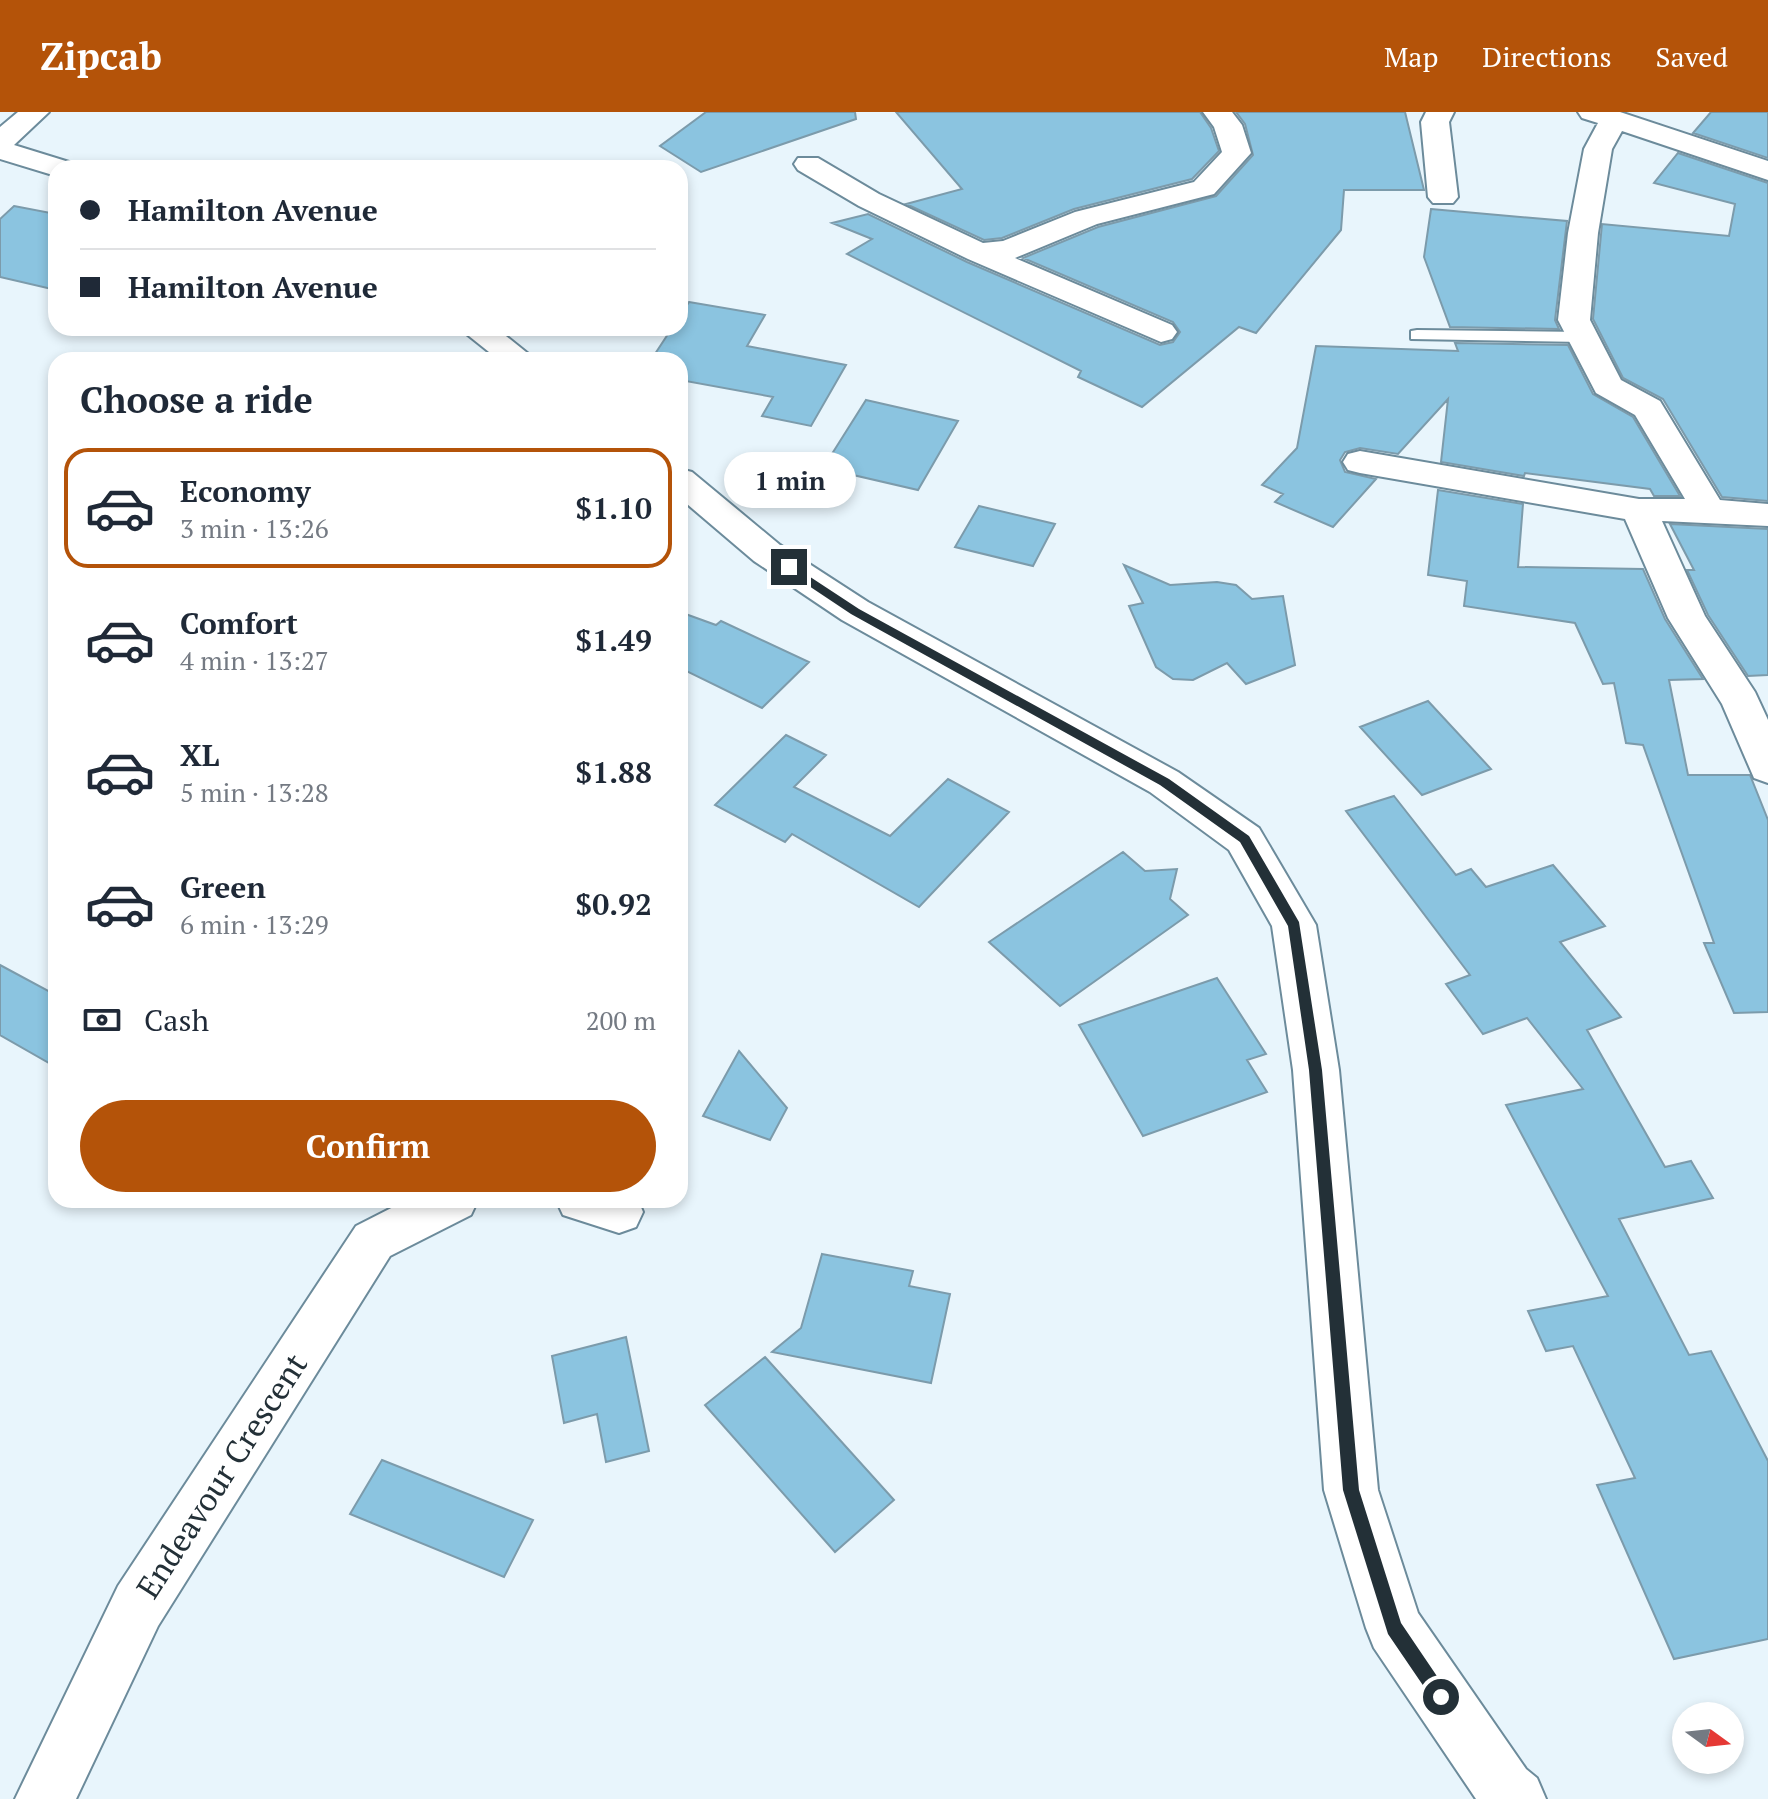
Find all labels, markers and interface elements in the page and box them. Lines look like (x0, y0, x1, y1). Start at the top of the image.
text: Zipcab (40, 31, 162, 81)
text: Map (1384, 38, 1438, 75)
text: Directions (1482, 38, 1612, 75)
text: Saved (1656, 38, 1728, 75)
text: Hamilton Avenue (128, 190, 378, 230)
text: Hamilton Avenue (128, 267, 378, 307)
text: Choose a ride (80, 376, 313, 423)
callout: 1 min (723, 451, 855, 507)
text: 1 min (754, 463, 826, 497)
text: Economy (180, 471, 311, 511)
icon: car (84, 472, 156, 544)
text: $1.10 (575, 488, 652, 528)
text: 3 min · 13:26 (180, 511, 329, 545)
route end (771, 549, 807, 585)
text: Comfort (180, 603, 298, 643)
icon: car (84, 604, 156, 676)
text: $1.49 (575, 620, 652, 660)
text: 4 min · 13:27 (180, 643, 329, 677)
text: XL (180, 735, 219, 775)
icon: car (84, 736, 156, 808)
text: $1.88 (575, 752, 652, 792)
text: 5 min · 13:28 (180, 775, 329, 809)
text: Green (180, 867, 266, 907)
icon: car (84, 868, 156, 940)
text: $0.92 (575, 884, 652, 924)
text: 6 min · 13:29 (180, 907, 329, 941)
icon: cash (80, 998, 124, 1042)
text: Cash (144, 1000, 209, 1040)
text: 200 m (586, 1003, 656, 1037)
button: Confirm (80, 1100, 656, 1192)
street label: Endeavour Crescent (126, 1345, 316, 1606)
route start (1423, 1679, 1459, 1715)
north arrow (1672, 1702, 1744, 1774)
map controls (1672, 1702, 1744, 1774)

